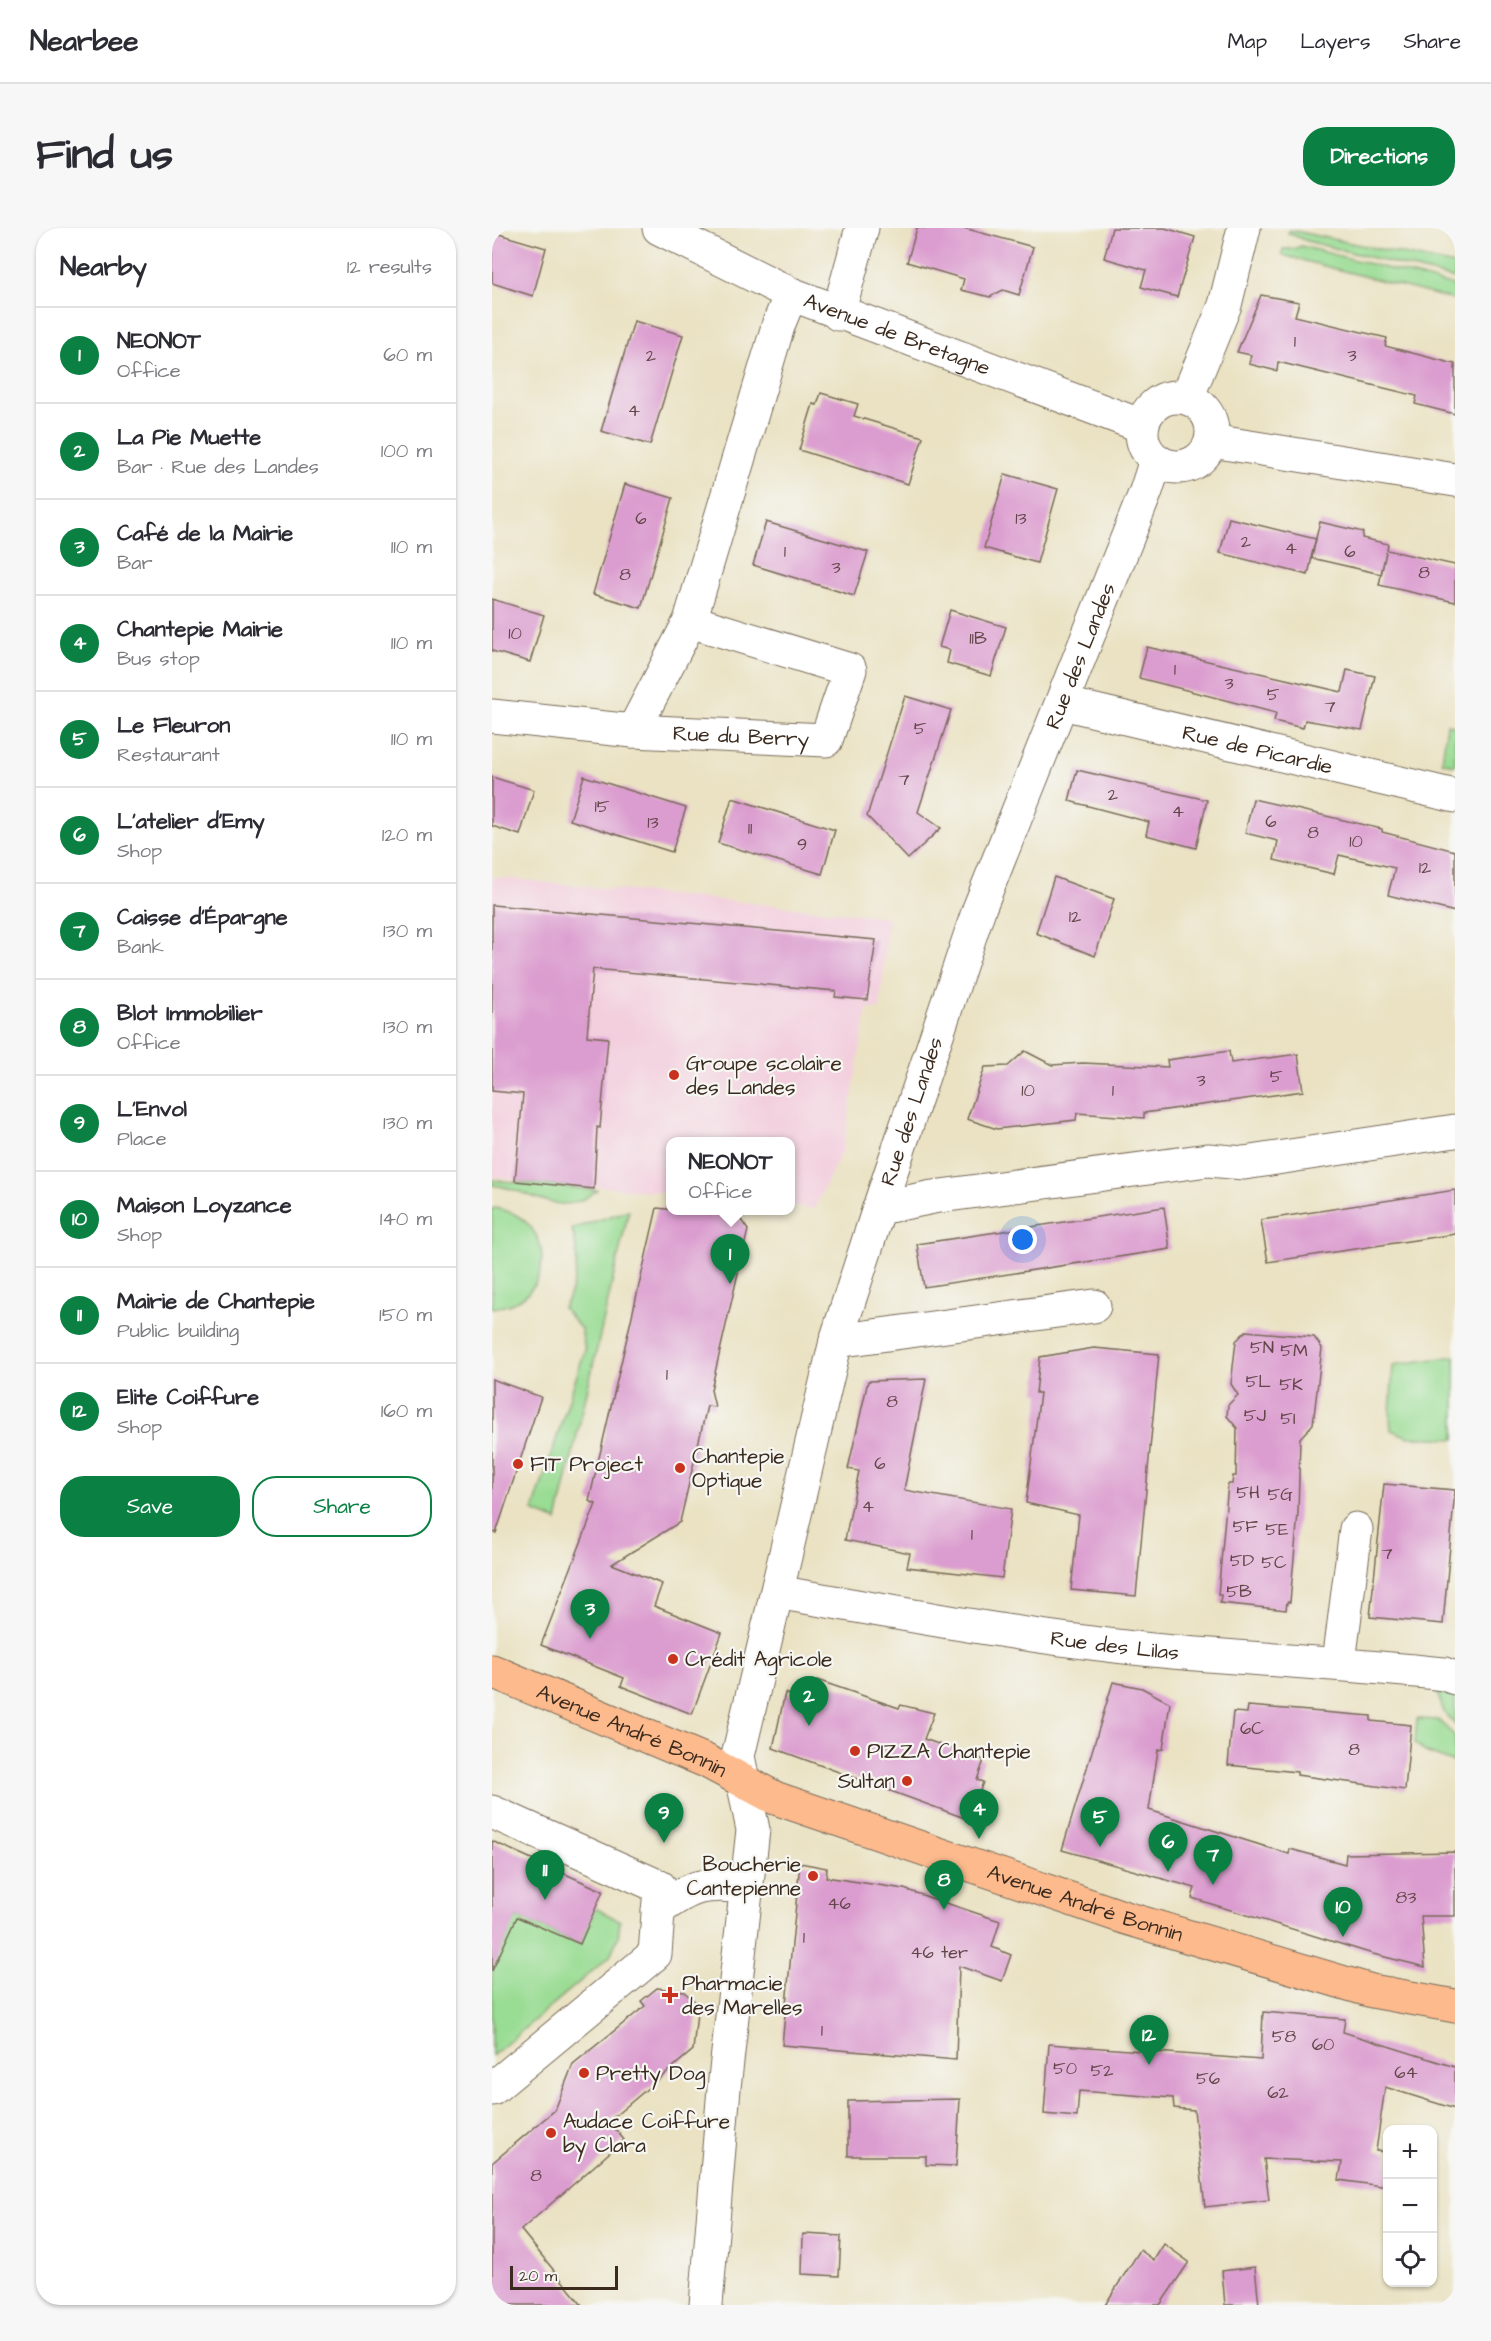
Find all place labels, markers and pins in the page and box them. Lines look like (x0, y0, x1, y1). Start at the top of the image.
place label: Groupe scolaire des Landes (686, 1049, 842, 1102)
marker: Groupe scolaire des Landes (667, 1068, 681, 1082)
pin: 1 (710, 1234, 750, 1284)
place label: Chantepie Optique (692, 1442, 785, 1496)
place label: FIT Project (530, 1450, 643, 1479)
marker: FIT Project (511, 1457, 525, 1471)
marker: Chantepie Optique (673, 1461, 687, 1475)
pin: 3 (570, 1590, 610, 1639)
place label: Crédit Agricole (685, 1645, 832, 1676)
marker: Crédit Agricole (666, 1652, 680, 1666)
pin: 2 (790, 1676, 828, 1726)
place label: PIZZA Chantepie (867, 1737, 1031, 1767)
marker: PIZZA Chantepie (848, 1744, 862, 1758)
place label: Sultan (838, 1767, 895, 1796)
marker: Sultan (900, 1774, 914, 1788)
pin: 4 (960, 1790, 998, 1839)
pin: 9 (644, 1794, 684, 1843)
pin: 5 (1080, 1798, 1120, 1847)
pin: 6 (1148, 1822, 1188, 1872)
pin: 7 (1194, 1836, 1232, 1885)
pin: 11 (526, 1850, 564, 1900)
place label: Boucherie Cantepienne (687, 1850, 801, 1904)
pin: 8 (924, 1860, 964, 1910)
marker: Boucherie Cantepienne (806, 1869, 820, 1883)
pin: 10 (1324, 1888, 1362, 1937)
place label: Pharmacie des Marelles (682, 1969, 803, 2022)
marker: Pharmacie des Marelles (663, 1988, 677, 2002)
pin: 12 (1130, 2016, 1168, 2065)
place label: Pretty Dog (596, 2059, 706, 2090)
marker: Pretty Dog (577, 2066, 591, 2080)
place label: Audace Coiffure by Clara (563, 2107, 730, 2162)
marker: Audace Coiffure by Clara (544, 2126, 558, 2140)

